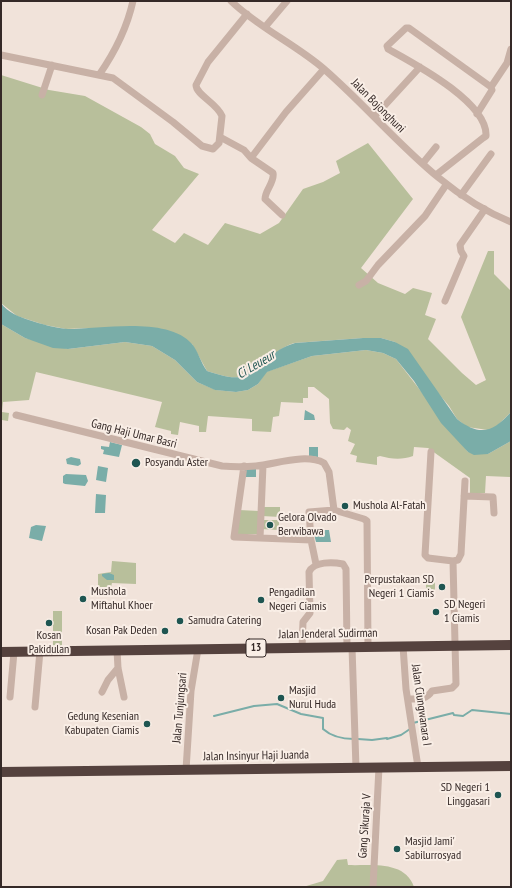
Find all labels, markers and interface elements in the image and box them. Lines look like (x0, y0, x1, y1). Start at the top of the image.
street label: Jalan Bojonghuni (348, 76, 408, 136)
water label: Ci Leueur (234, 348, 278, 382)
street label: Gang Haji Umar Basri (90, 416, 178, 452)
place label: Posyandu Aster (145, 456, 208, 470)
marker: Posyandu Aster (130, 457, 142, 469)
place label: Mushola Al-Fatah (353, 499, 426, 513)
marker: Mushola Al-Fatah (340, 501, 350, 511)
place label: Gelora Olvado Berwibawa (278, 511, 337, 539)
marker: Gelora Olvado Berwibawa (265, 520, 275, 530)
place label: Perpustakaan SD Negeri 1 Ciamis (365, 573, 434, 601)
marker: Perpustakaan SD Negeri 1 Ciamis (437, 582, 447, 592)
place label: Mushola Miftahul Khoer (91, 585, 153, 613)
place label: Pengadilan Negeri Ciamis (269, 586, 326, 614)
marker: Mushola Miftahul Khoer (78, 594, 88, 604)
marker: Pengadilan Negeri Ciamis (256, 595, 266, 605)
place label: SD Negeri 1 Ciamis (444, 598, 485, 626)
marker: SD Negeri 1 Ciamis (431, 607, 441, 617)
place label: Samudra Catering (188, 614, 261, 628)
marker: Samudra Catering (175, 616, 185, 626)
marker: Kosan Pakidulan (44, 618, 54, 628)
place label: Kosan Pak Deden (86, 624, 157, 638)
marker: Kosan Pak Deden (160, 626, 170, 636)
street label: Jalan Jenderal Sudirman (278, 626, 378, 642)
place label: Kosan Pakidulan (29, 629, 69, 657)
road number: 13 (246, 639, 266, 657)
street label: Jalan Ciungwanara I (408, 663, 434, 747)
street label: Jalan Tunjungsari (170, 672, 190, 744)
place label: Masjid Nurul Huda (289, 684, 336, 712)
marker: Masjid Nurul Huda (276, 693, 286, 703)
place label: Gedung Kesenian Kabupaten Ciamis (65, 710, 139, 738)
marker: Gedung Kesenian Kabupaten Ciamis (142, 719, 152, 729)
street label: Jalan Insinyur Haji Juanda (203, 748, 309, 764)
place label: SD Negeri 1 Linggasari (441, 781, 490, 809)
marker: SD Negeri 1 Linggasari (493, 790, 503, 800)
street label: Gang Sikuraja V (356, 793, 374, 859)
place label: Masjid Jami' Sabilurrosyad (405, 835, 461, 863)
marker: Masjid Jami' Sabilurrosyad (392, 844, 402, 854)

